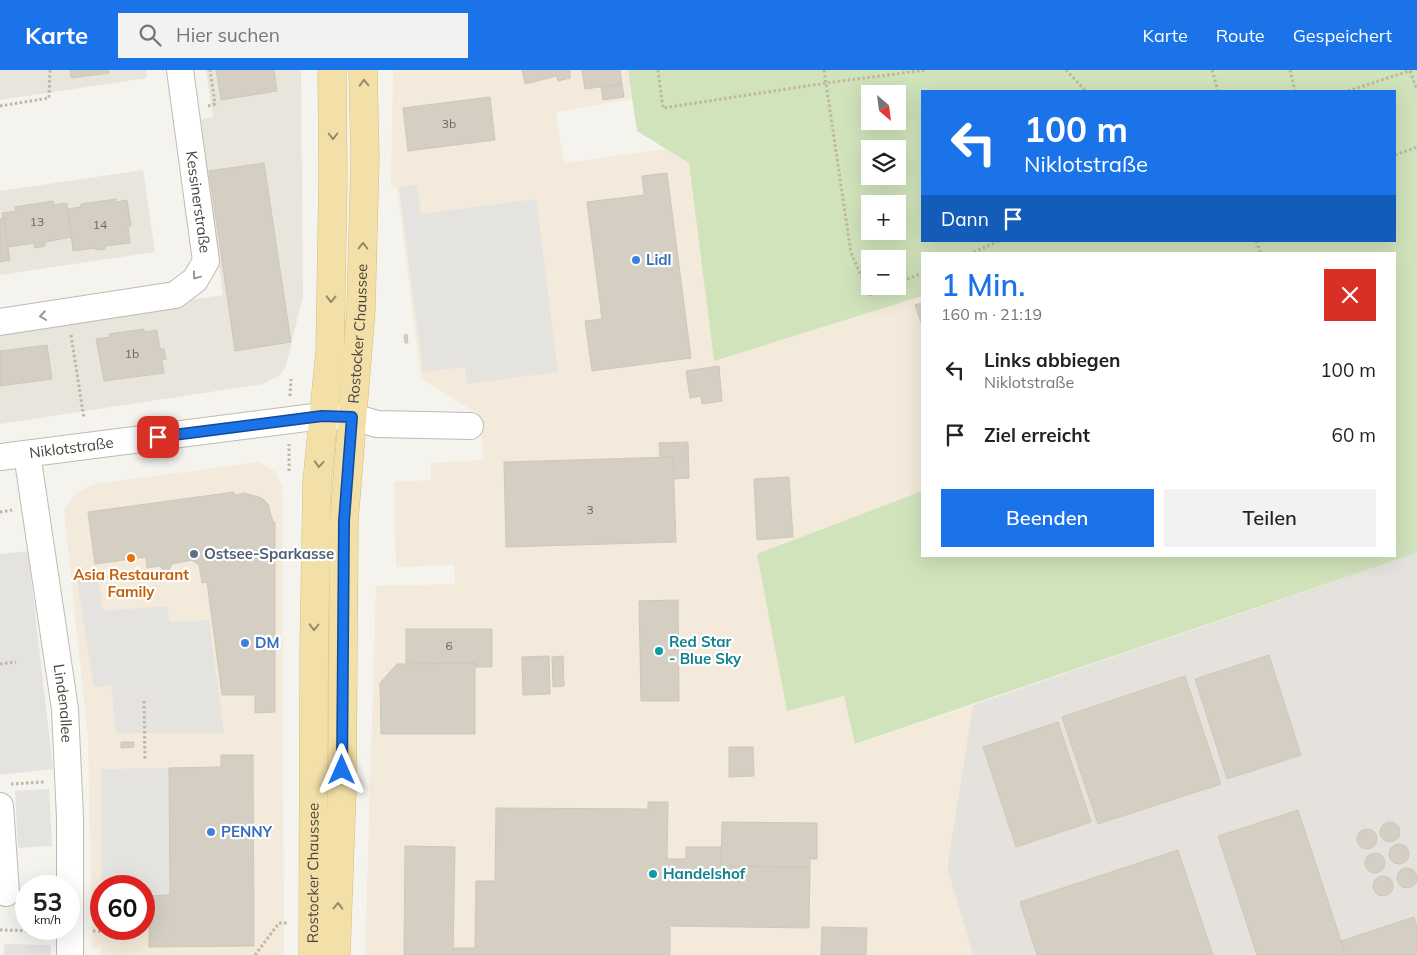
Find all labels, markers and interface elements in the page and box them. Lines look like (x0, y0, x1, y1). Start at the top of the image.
search box (118, 13, 468, 58)
text: Karte (25, 20, 88, 50)
icon: search (136, 21, 164, 49)
text: Hier suchen (176, 23, 280, 47)
text: Karte (1143, 24, 1188, 47)
text: Route (1216, 24, 1265, 47)
text: Gespeichert (1293, 24, 1392, 47)
one-way arrow (358, 79, 369, 87)
north arrow (861, 85, 906, 130)
map controls (861, 85, 906, 295)
text: 100 m (1024, 107, 1128, 151)
icon: left (941, 110, 1006, 175)
house number: 3b (442, 116, 456, 131)
one-way arrow (328, 132, 338, 140)
button: layers (861, 140, 906, 185)
street label: Kessinerstraße (182, 150, 215, 254)
text: Niklotstraße (1024, 150, 1148, 178)
button: + (861, 195, 906, 240)
icon: arrive (999, 205, 1027, 233)
text: Dann (941, 207, 989, 231)
house number: 13 (30, 214, 44, 229)
house number: 14 (93, 217, 107, 232)
one-way arrow (358, 241, 368, 249)
place label: Lidl (646, 250, 672, 269)
button: − (861, 250, 906, 295)
marker: Lidl (630, 254, 642, 266)
street label: Rostocker Chaussee (343, 263, 371, 404)
text: 1 Min. (941, 266, 1025, 304)
button: close (1324, 269, 1376, 321)
one-way arrow (193, 270, 202, 280)
one-way arrow (326, 295, 336, 303)
text: 160 m · 21:19 (941, 304, 1042, 324)
one-way arrow (39, 310, 47, 321)
house number: 1b (125, 346, 139, 361)
text: Links abbiegen (984, 348, 1121, 372)
icon: left (941, 356, 969, 384)
text: 100 m (1320, 358, 1376, 382)
text: Niklotstraße (984, 372, 1074, 392)
pin (137, 416, 179, 458)
icon: arrive (941, 421, 969, 449)
icon: arrive (144, 423, 172, 451)
text: Ziel erreicht (984, 423, 1090, 447)
text: 60 m (1332, 423, 1376, 447)
street label: Niklotstraße (28, 433, 115, 462)
one-way arrow (313, 460, 324, 468)
button: Beenden (941, 489, 1154, 547)
button: Teilen (1164, 489, 1376, 547)
house number: 3 (586, 502, 594, 517)
place label: Ostsee-Sparkasse (204, 544, 334, 563)
marker: Ostsee-Sparkasse (188, 548, 200, 560)
marker: Asia Restaurant Family (125, 552, 137, 564)
place label: Asia Restaurant Family (73, 565, 189, 601)
one-way arrow (309, 623, 319, 631)
place label: Red Star - Blue Sky (669, 632, 742, 668)
place label: DM (255, 633, 279, 652)
marker: DM (239, 637, 251, 649)
house number: 6 (445, 638, 453, 653)
marker: Red Star - Blue Sky (653, 645, 665, 657)
street label: Lindenallee (49, 663, 77, 743)
position arrow (315, 743, 367, 795)
street label: Rostocker Chaussee (303, 803, 323, 943)
place label: PENNY (221, 822, 273, 841)
marker: PENNY (205, 826, 217, 838)
place label: Handelshof (663, 864, 746, 883)
marker: Handelshof (647, 868, 659, 880)
speed limit sign: 60 (90, 875, 155, 940)
text: 53 (32, 886, 63, 917)
one-way arrow (332, 902, 343, 910)
text: km/h (34, 912, 61, 927)

